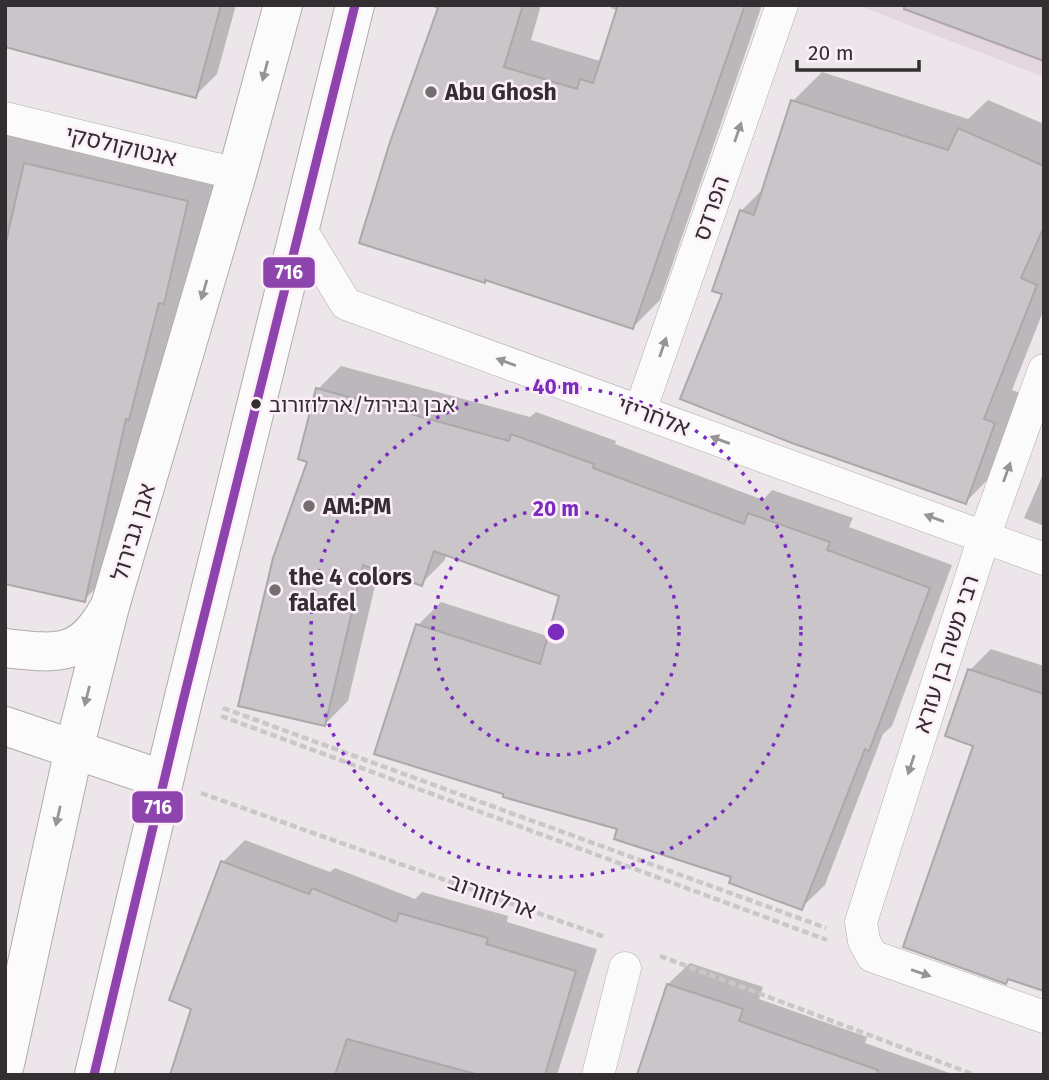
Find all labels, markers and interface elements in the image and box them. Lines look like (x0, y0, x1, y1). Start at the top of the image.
scale bar (797, 28, 920, 72)
text: 20 m (808, 40, 854, 66)
one-way arrow (259, 60, 270, 82)
place label: Abu Ghosh (444, 78, 557, 106)
marker: Abu Ghosh (423, 84, 439, 100)
street label: אנטוקולסקי (63, 120, 179, 172)
one-way arrow (733, 121, 744, 142)
street label: הפרדס (687, 172, 735, 244)
line badge: 716 (262, 256, 316, 289)
text: 716 (275, 261, 303, 284)
one-way arrow (198, 280, 208, 301)
one-way arrow (657, 336, 668, 357)
one-way arrow (496, 356, 517, 367)
text: 40 m (533, 374, 579, 400)
street label: אלחריזי (614, 390, 694, 442)
place label: אבן גבירול/ארלוזורוב (269, 392, 455, 418)
marker: אבן גבירול/ארלוזורוב (249, 397, 263, 411)
one-way arrow (709, 434, 730, 445)
one-way arrow (1002, 462, 1013, 483)
street label: אבן גבירול (105, 480, 161, 584)
place label: AM:PM (322, 492, 391, 520)
text: 20 m (533, 496, 579, 522)
marker: AM:PM (301, 498, 317, 514)
one-way arrow (923, 513, 944, 524)
place label: the 4 colors falafel (289, 563, 412, 617)
street label: רבי משה בן עזרא (907, 572, 985, 736)
marker: the 4 colors falafel (267, 582, 283, 598)
centre of rings (544, 620, 568, 644)
one-way arrow (81, 685, 92, 707)
one-way arrow (905, 755, 916, 776)
line badge: 716 (131, 790, 184, 824)
text: 716 (144, 796, 172, 819)
one-way arrow (53, 805, 64, 827)
street label: ארלוזורוב (444, 867, 540, 925)
one-way arrow (910, 968, 931, 979)

